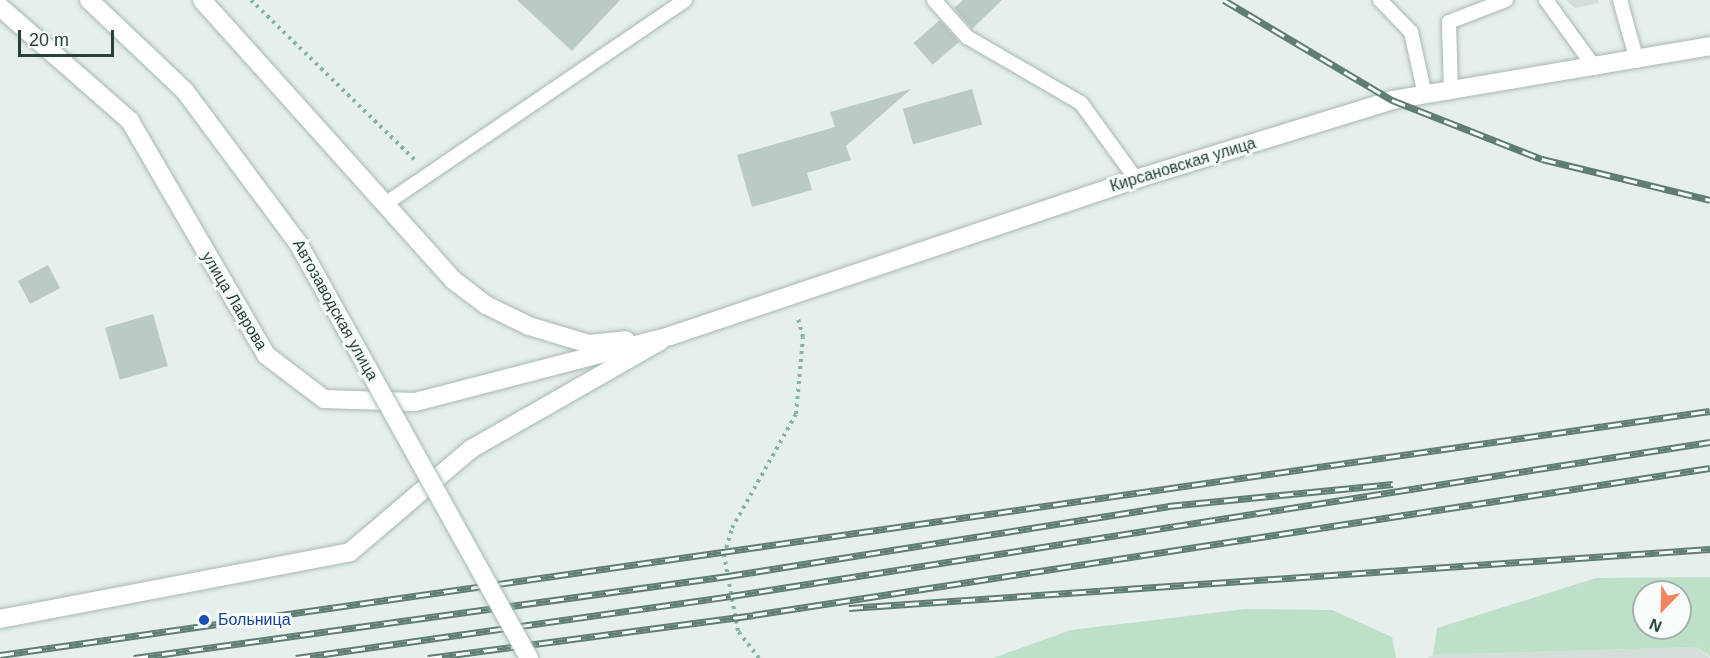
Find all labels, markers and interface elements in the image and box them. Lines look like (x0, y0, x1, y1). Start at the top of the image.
scale bar (21, 18, 117, 56)
text: 20 m (29, 30, 69, 50)
street label: Кирсановская улица (1108, 134, 1258, 196)
street label: Автозаводская улица (288, 236, 382, 384)
street label: улица Лаврова (197, 248, 271, 354)
north arrow (1632, 580, 1692, 640)
place label: Больница (218, 610, 291, 630)
marker: Больница (195, 611, 213, 629)
text: N (1647, 615, 1664, 635)

